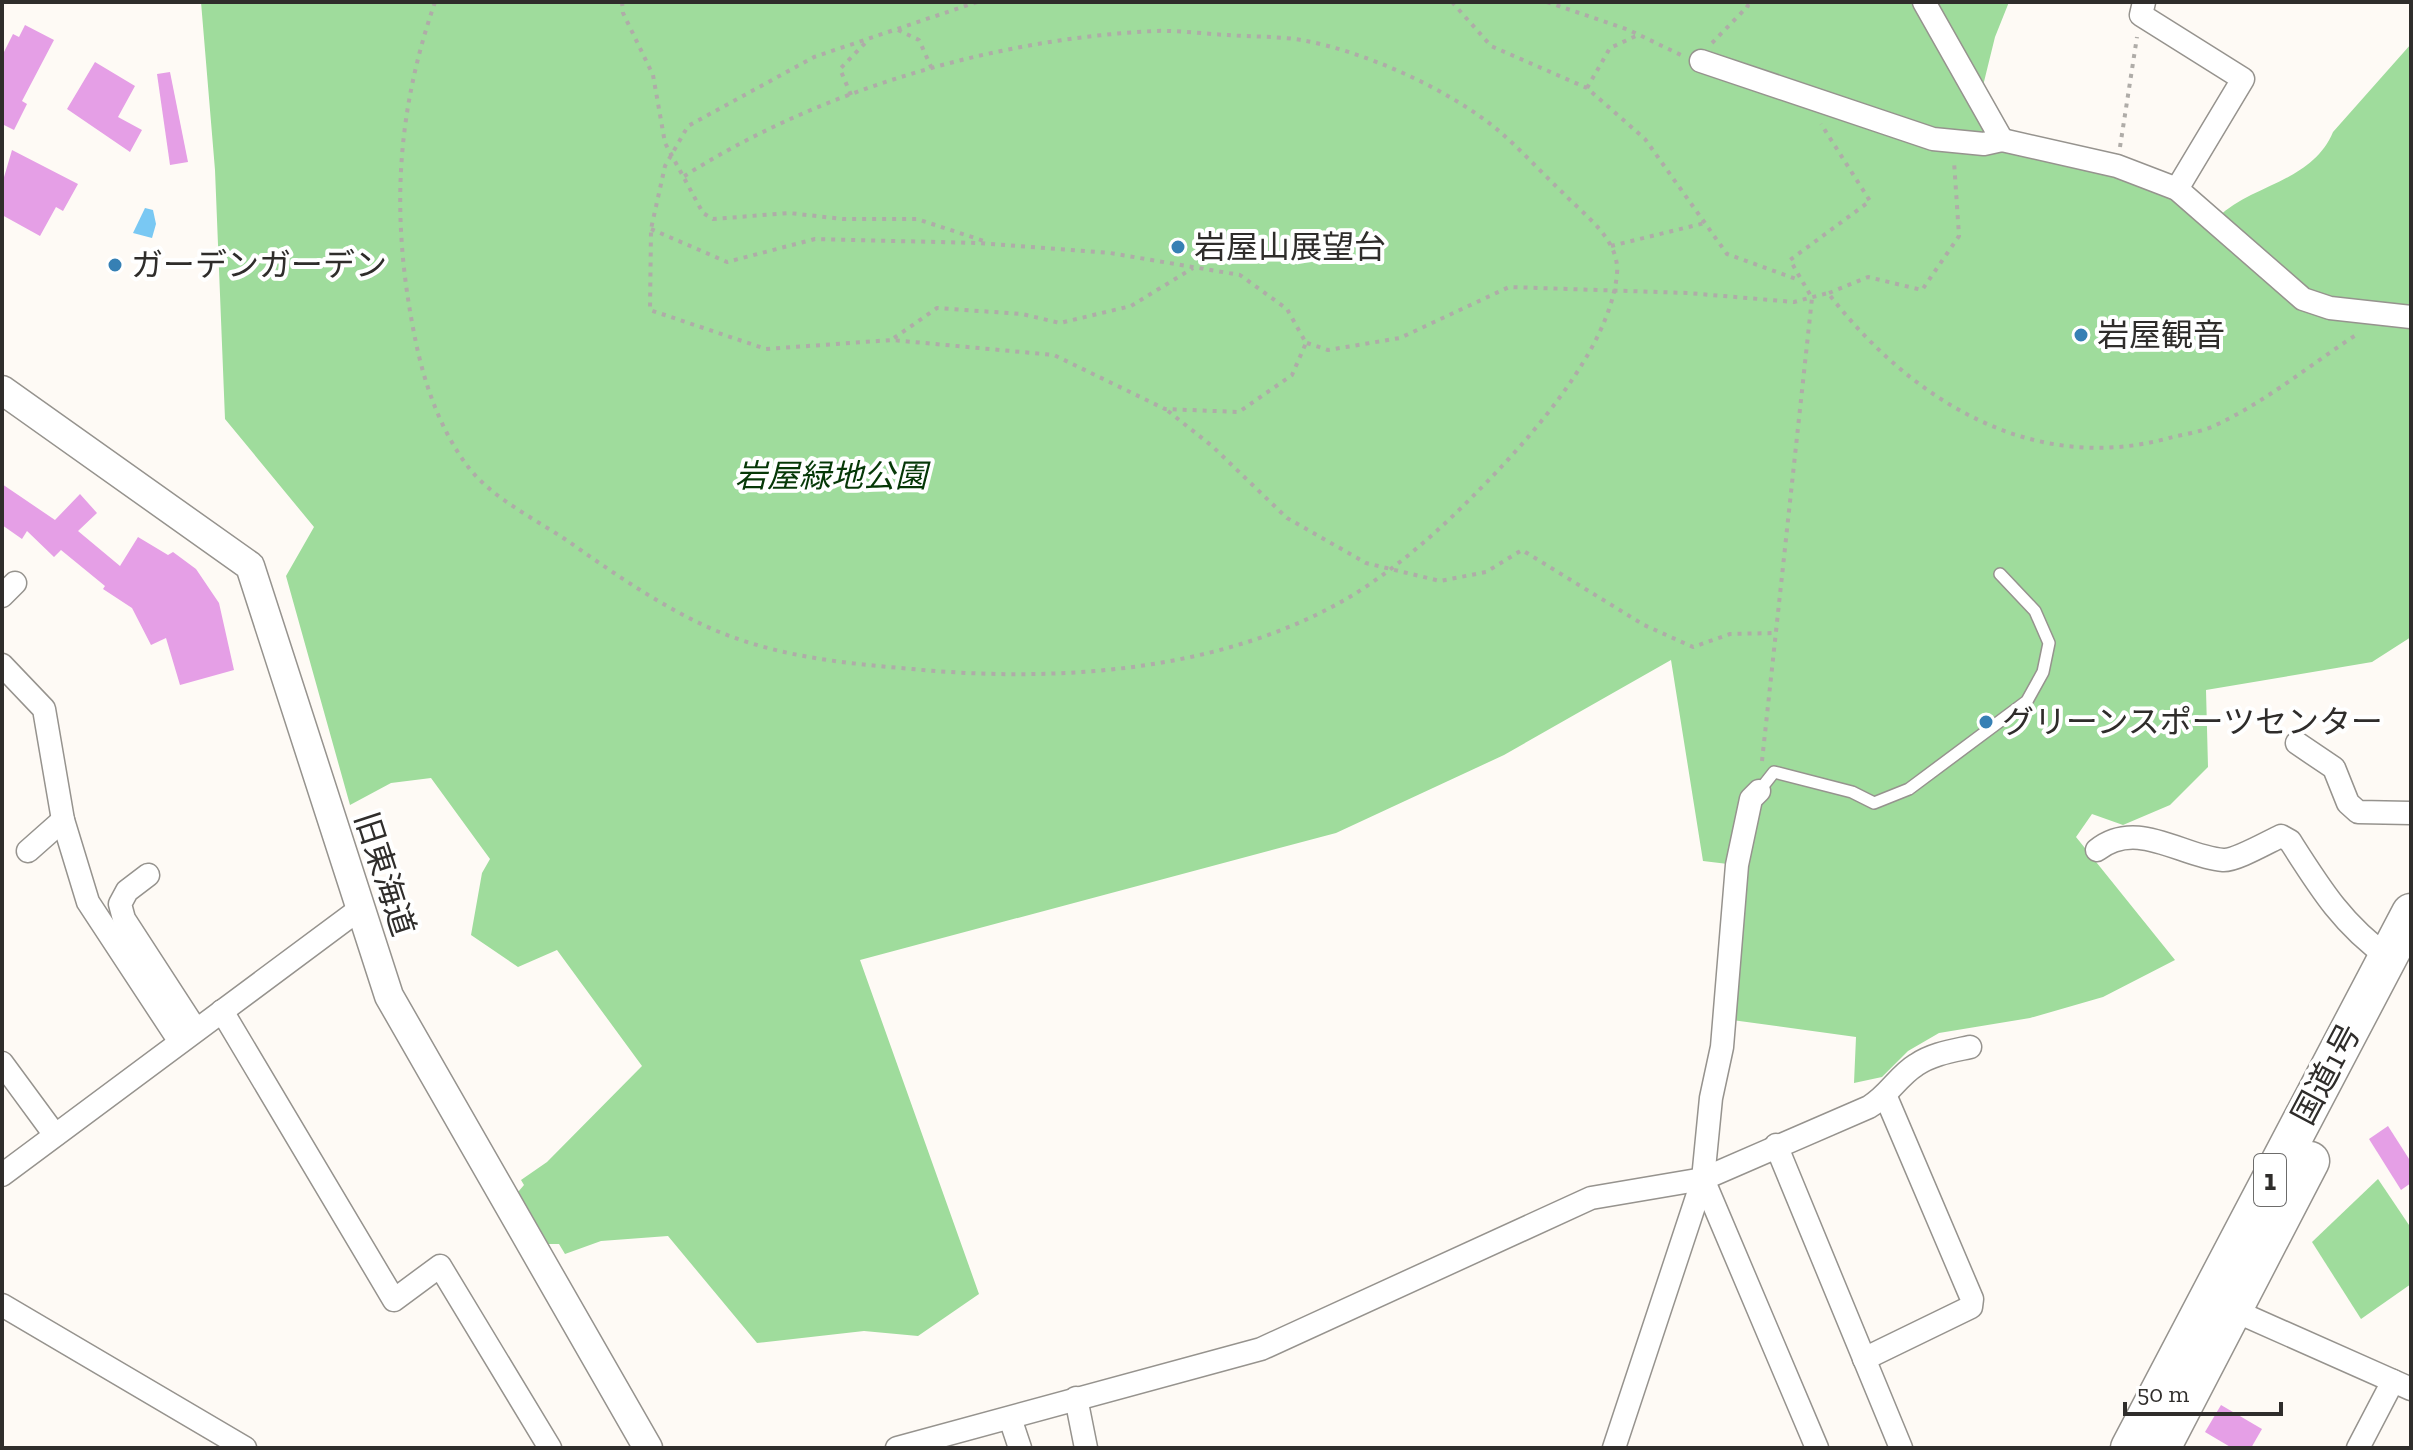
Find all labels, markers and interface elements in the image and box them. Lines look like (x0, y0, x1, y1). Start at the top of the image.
place label: 岩屋山展望台 (1194, 228, 1386, 266)
marker: 岩屋山展望台 (1169, 238, 1187, 256)
place label: ガーデンガーデン (131, 246, 387, 284)
marker: ガーデンガーデン (106, 256, 124, 274)
place label: 岩屋観音 (2097, 316, 2225, 354)
marker: 岩屋観音 (2072, 326, 2090, 344)
park label: 岩屋緑地公園 (735, 457, 931, 495)
place label: グリーンスポーツセンター (2002, 703, 2383, 741)
marker: グリーンスポーツセンター (1977, 713, 1995, 731)
street label: 旧東海道 (347, 807, 423, 941)
street label: 国道1号 (2284, 1017, 2368, 1131)
road number: 1 (2254, 1154, 2286, 1206)
scale bar (2125, 1366, 2281, 1416)
text: 50 m (2137, 1379, 2190, 1408)

